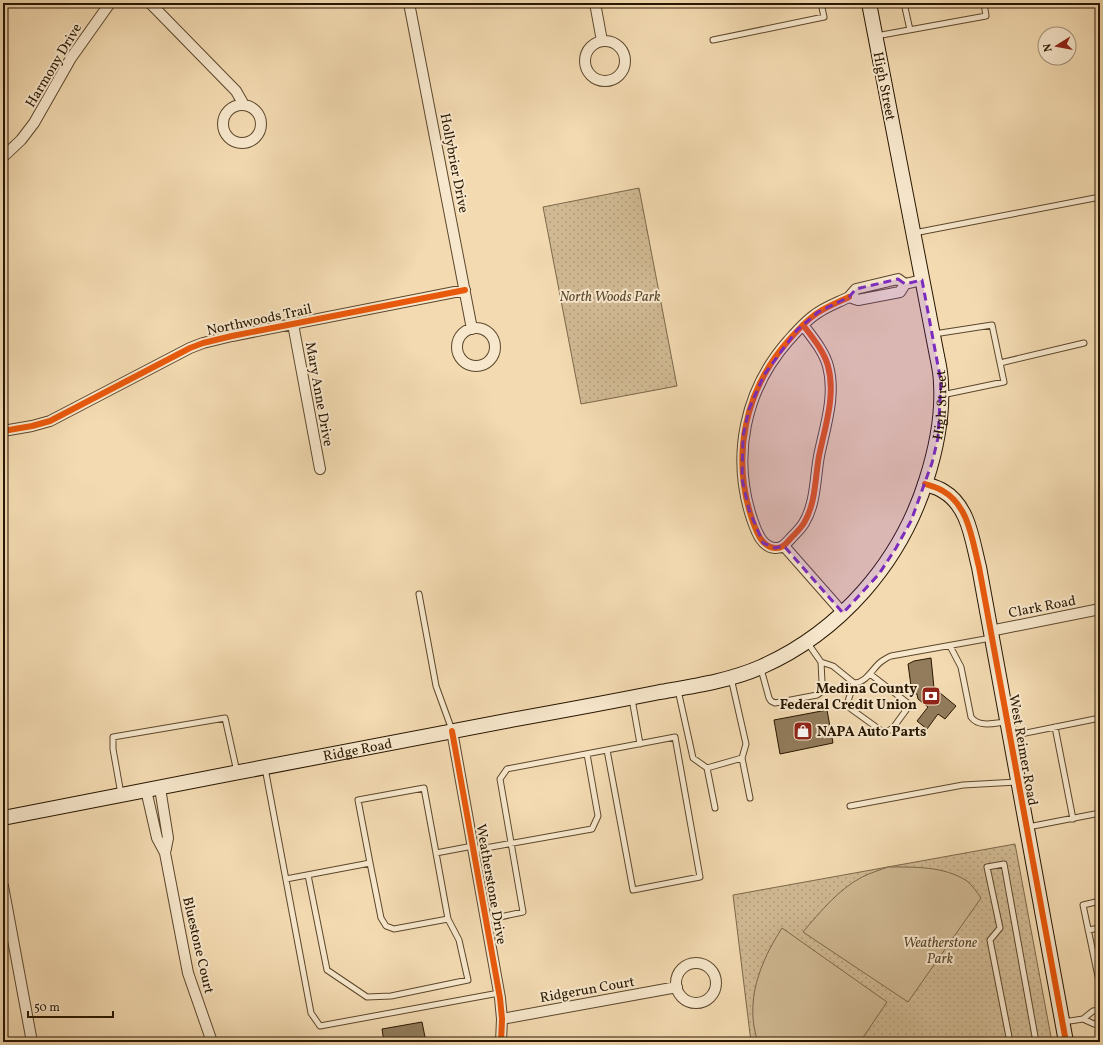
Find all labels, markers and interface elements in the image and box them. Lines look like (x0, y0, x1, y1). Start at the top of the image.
street label: Harmony Drive (22, 20, 87, 111)
north arrow (1037, 26, 1077, 66)
text: N (1041, 42, 1057, 53)
street label: High Street (868, 50, 900, 122)
street label: Hollybrier Drive (435, 112, 473, 215)
park label: North Woods Park (560, 288, 661, 307)
street label: Northwoods Trail (205, 300, 314, 341)
street label: Mary Anne Drive (300, 340, 337, 448)
street label: High Street (929, 369, 952, 442)
street label: Clark Road (1007, 592, 1078, 623)
place label: Medina County Federal Credit Union (780, 680, 917, 715)
bank icon: Medina County Federal Credit Union (920, 685, 942, 707)
street label: West Reimer Road (1003, 693, 1042, 808)
shop icon: NAPA Auto Parts (792, 720, 814, 742)
place label: NAPA Auto Parts (817, 723, 927, 742)
street label: Ridge Road (322, 735, 394, 767)
street label: Weatherstone Drive (471, 822, 511, 946)
street label: Bluestone Court (177, 895, 218, 996)
park label: Weatherstone Park (903, 934, 977, 969)
street label: Ridgerun Court (539, 973, 636, 1008)
scale bar (28, 993, 113, 1019)
text: 50 m (34, 1000, 60, 1016)

